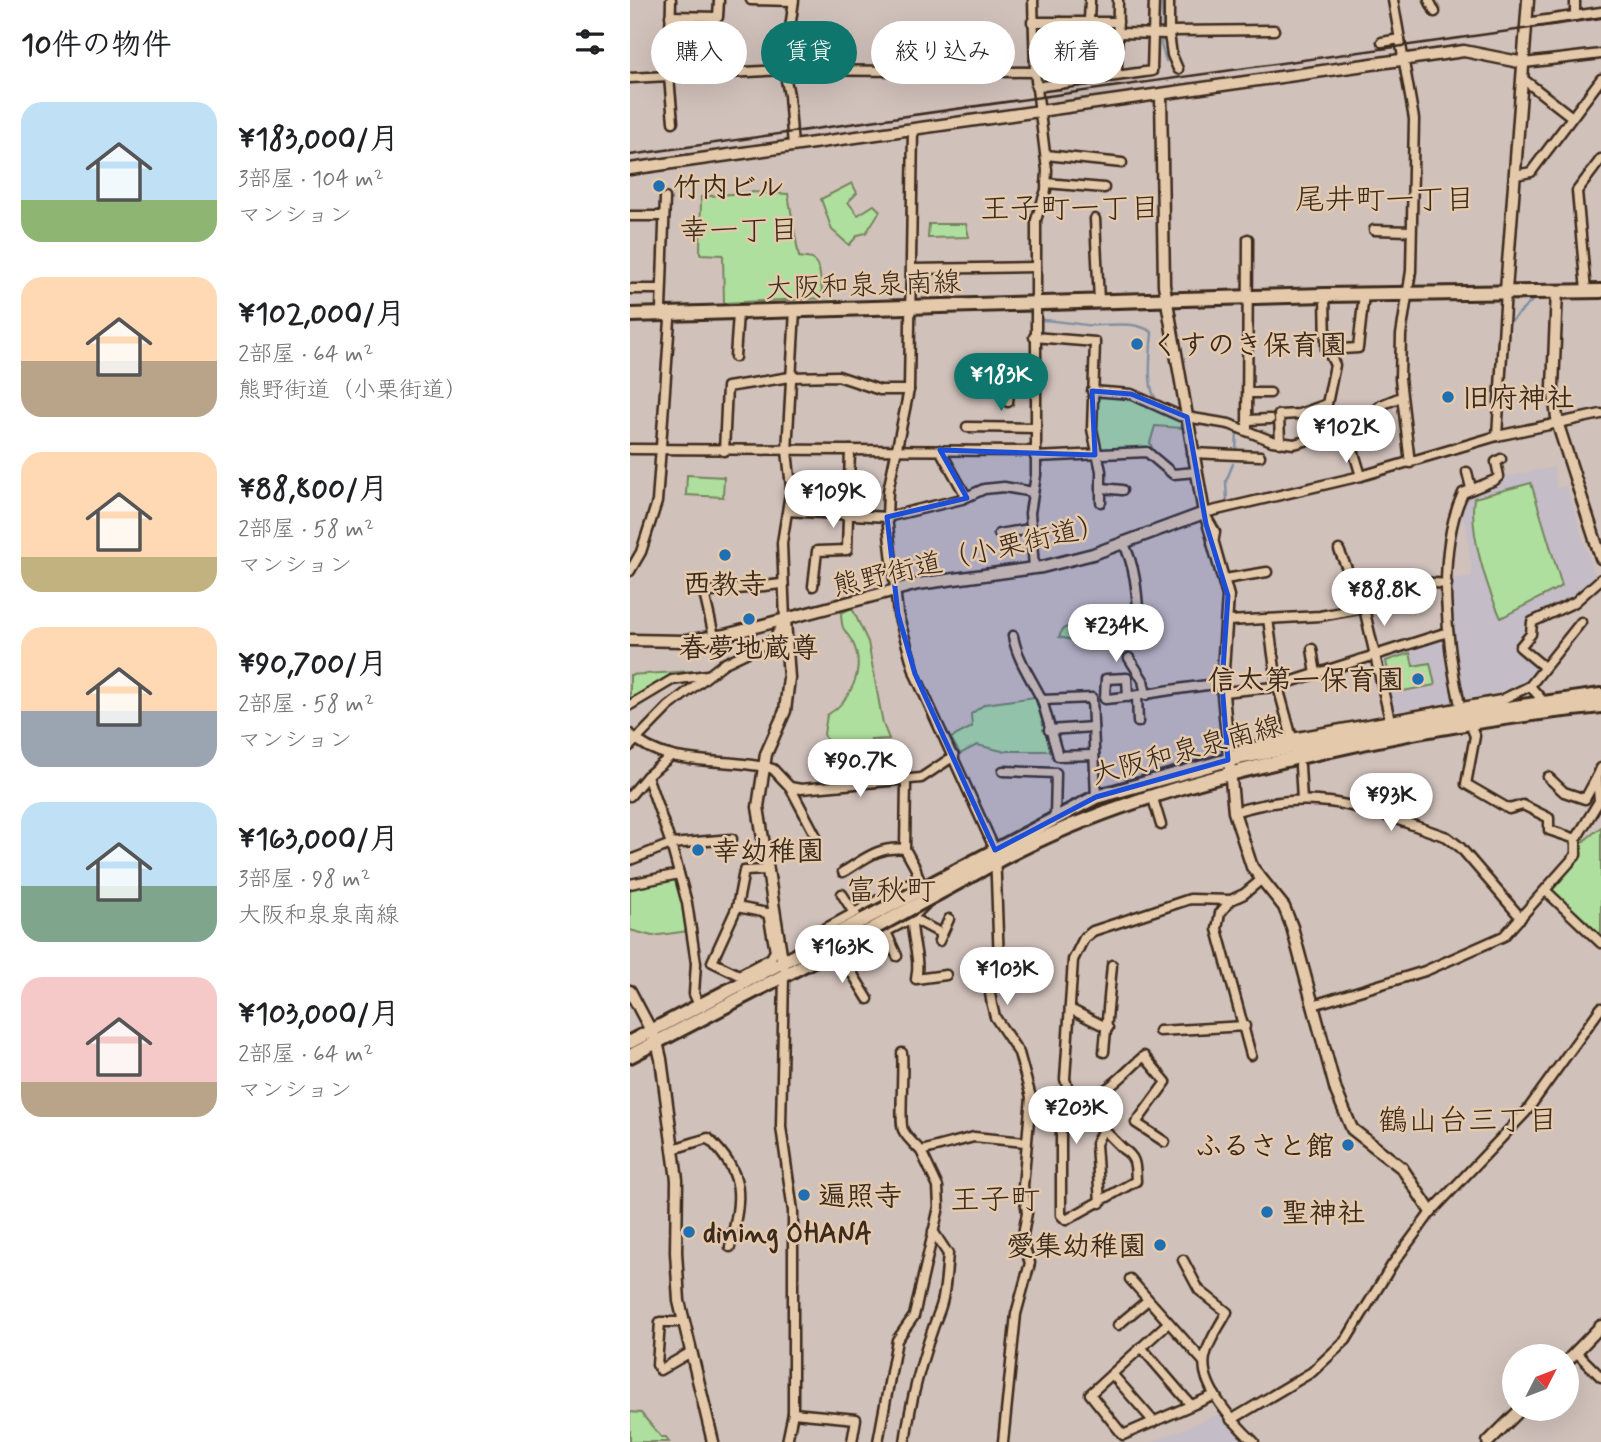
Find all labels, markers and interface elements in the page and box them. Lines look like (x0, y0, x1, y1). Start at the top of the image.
chip: 購入 (651, 21, 747, 84)
chip: 賃貸 (761, 21, 857, 84)
chip: 絞り込み (871, 21, 1015, 84)
chip: 新着 (1029, 21, 1125, 84)
icon: filters (571, 23, 609, 61)
text: 10件の物件 (21, 26, 172, 65)
text: ¥183,000/月 (238, 120, 399, 159)
icon: home (77, 130, 161, 214)
text: 3部屋 · 104 m² (238, 165, 384, 195)
place label: 竹内ビル (673, 170, 784, 207)
marker: 竹内ビル (651, 178, 667, 194)
district label: 尾井町一丁目 (1295, 181, 1475, 220)
district label: 王子町一丁目 (980, 190, 1160, 229)
text: マンション (238, 201, 352, 231)
district label: 幸一丁目 (679, 212, 799, 251)
street label: 大阪和泉泉南線 (764, 265, 962, 308)
text: ¥102,000/月 (238, 295, 405, 334)
icon: home (77, 305, 161, 389)
place label: くすのき保育園 (1151, 328, 1347, 365)
marker: くすのき保育園 (1129, 336, 1145, 352)
text: 2部屋 · 64 m² (238, 340, 373, 370)
pin: ¥183K (952, 354, 1050, 413)
text: ¥183K (970, 361, 1032, 391)
text: 熊野街道（小栗街道） (238, 376, 468, 406)
place label: 旧府神社 (1462, 381, 1574, 418)
marker: 旧府神社 (1440, 389, 1456, 405)
pin: ¥102K (1297, 406, 1395, 465)
text: ¥102K (1313, 413, 1379, 443)
text: ¥88,800/月 (238, 470, 388, 509)
pin: ¥109K (784, 470, 882, 530)
text: ¥109K (800, 478, 866, 508)
icon: home (77, 480, 161, 564)
street label: 熊野街道（小栗街道） (829, 507, 1110, 606)
text: 2部屋 · 58 m² (238, 515, 374, 545)
marker: 西教寺 (717, 547, 733, 563)
text: マンション (238, 551, 352, 581)
place label: 西教寺 (683, 567, 767, 604)
pin: ¥88.8K (1327, 568, 1441, 628)
text: ¥88.8K (1348, 576, 1420, 606)
pin: ¥234K (1067, 604, 1165, 664)
marker: 春夢地蔵尊 (741, 611, 757, 627)
text: ¥234K (1084, 612, 1148, 642)
place label: 春夢地蔵尊 (679, 631, 819, 668)
text: ¥90,700/月 (238, 645, 387, 684)
icon: home (77, 655, 161, 739)
place label: 信太第一保育園 (1208, 663, 1404, 700)
marker: 信太第一保育園 (1410, 671, 1426, 687)
text: 2部屋 · 58 m² (238, 690, 374, 720)
street label: 大阪和泉泉南線 (1087, 708, 1286, 795)
text: マンション (238, 726, 352, 756)
pin: ¥90.7K (803, 740, 917, 799)
text: ¥90.7K (824, 747, 896, 777)
pin: ¥93K (1350, 774, 1432, 833)
text: ¥93K (1366, 781, 1416, 811)
text: ¥163,000/月 (238, 820, 399, 859)
icon: home (77, 830, 161, 914)
place label: 幸幼稚園 (712, 834, 824, 871)
marker: 幸幼稚園 (690, 842, 706, 858)
text: 3部屋 · 98 m² (238, 865, 371, 895)
district label: 富秋町 (846, 872, 936, 911)
text: 大阪和泉泉南線 (238, 901, 399, 931)
pin: ¥163K (793, 926, 891, 985)
text: ¥163K (811, 933, 873, 963)
pin: ¥103K (958, 948, 1056, 1007)
text: ¥103K (976, 955, 1038, 985)
text: ¥103,000/月 (238, 995, 400, 1034)
icon: home (77, 1005, 161, 1089)
text: 2部屋 · 64 m² (238, 1040, 373, 1070)
text: マンション (238, 1076, 352, 1106)
pin: ¥203K (1027, 1086, 1125, 1146)
text: ¥203K (1044, 1094, 1108, 1124)
district label: 鶴山台三丁目 (1378, 1102, 1558, 1141)
place label: ふるさと館 (1195, 1129, 1334, 1166)
marker: ふるさと館 (1340, 1137, 1356, 1153)
place label: 遍照寺 (818, 1179, 902, 1216)
district label: 王子町 (950, 1181, 1040, 1220)
marker: 遍照寺 (796, 1187, 812, 1203)
place label: 聖神社 (1281, 1196, 1365, 1233)
marker: 聖神社 (1259, 1204, 1275, 1220)
place label: dining OHANA (703, 1216, 872, 1254)
marker: dining OHANA (681, 1224, 697, 1240)
place label: 愛集幼稚園 (1006, 1229, 1146, 1266)
marker: 愛集幼稚園 (1152, 1237, 1168, 1253)
north arrow (1502, 1344, 1578, 1421)
map controls (1502, 1344, 1579, 1421)

